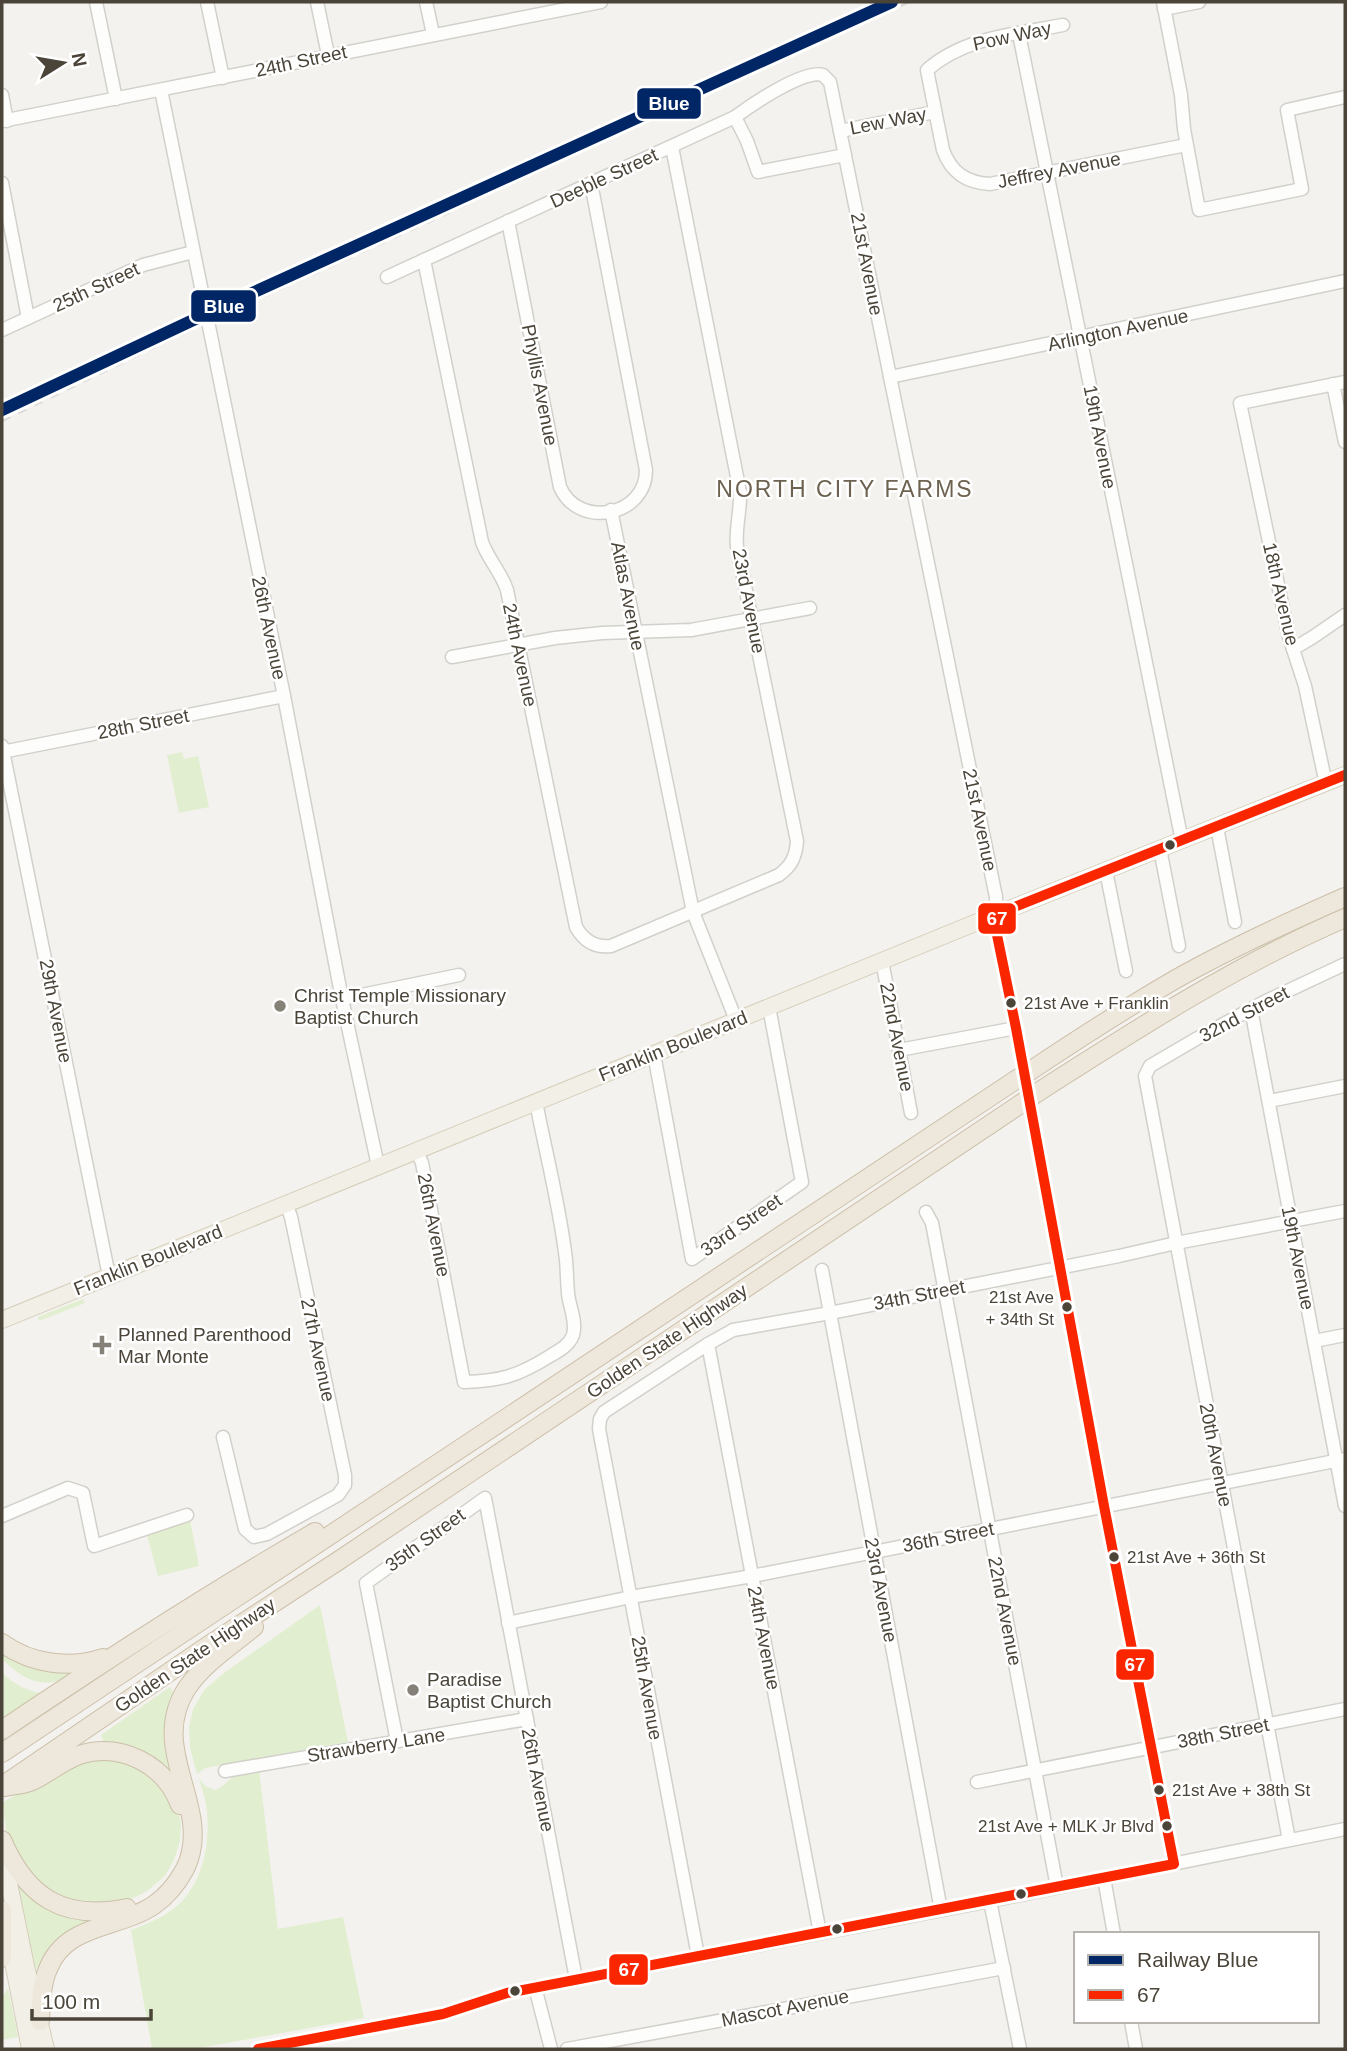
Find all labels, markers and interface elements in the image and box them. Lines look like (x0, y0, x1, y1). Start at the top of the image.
street label: Pow Way (971, 17, 1054, 55)
north arrow (28, 28, 98, 98)
street label: 24th Street (253, 41, 349, 81)
text: N (68, 51, 91, 69)
line badge: Blue (636, 87, 702, 120)
text: Blue (648, 93, 690, 114)
street label: Lew Way (848, 103, 928, 139)
street label: Deeble Street (547, 144, 662, 212)
street label: Jeffrey Avenue (996, 148, 1122, 192)
street label: 21st Avenue (847, 211, 887, 317)
street label: 25th Street (49, 258, 143, 316)
line badge: Blue (190, 289, 257, 323)
text: Blue (203, 296, 245, 317)
street label: Arlington Avenue (1046, 305, 1190, 355)
street label: Phyllis Avenue (518, 323, 562, 447)
street label: 19th Avenue (1080, 383, 1120, 491)
district label: NORTH CITY FARMS (716, 476, 974, 502)
street label: Atlas Avenue (607, 540, 649, 652)
street label: 18th Avenue (1259, 540, 1303, 648)
street label: 23rd Avenue (729, 547, 769, 655)
street label: 26th Avenue (248, 574, 290, 682)
street label: 24th Avenue (499, 601, 541, 709)
street label: 28th Street (95, 705, 191, 743)
street label: 21st Avenue (959, 767, 1001, 873)
unlabelled marker (1163, 838, 1177, 852)
line badge: 67 (977, 902, 1017, 935)
text: 67 (986, 908, 1008, 929)
street label: 29th Avenue (36, 957, 76, 1065)
street label: 22nd Avenue (876, 981, 918, 1093)
street label: 32nd Street (1196, 981, 1293, 1046)
place label: Christ Temple Missionary Baptist Church (294, 985, 506, 1028)
place label: 21st Ave + Franklin (1024, 994, 1169, 1013)
marker: 21st Ave + Franklin (1004, 996, 1018, 1010)
marker: Christ Temple Missionary Baptist Church (272, 998, 288, 1014)
street label: Franklin Boulevard (596, 1007, 750, 1085)
street label: 26th Avenue (414, 1171, 454, 1279)
street label: 33rd Street (696, 1189, 786, 1261)
street label: 19th Avenue (1278, 1204, 1318, 1312)
street label: Franklin Boulevard (71, 1221, 225, 1299)
street label: 34th Street (871, 1276, 967, 1314)
street label: Golden State Highway (583, 1279, 752, 1403)
place label: 21st Ave + 34th St (985, 1288, 1054, 1329)
street label: 27th Avenue (297, 1296, 339, 1404)
marker: 21st Ave + 34th St (1060, 1300, 1074, 1314)
place label: Planned Parenthood Mar Monte (118, 1324, 291, 1367)
marker: Planned Parenthood Mar Monte (92, 1335, 112, 1355)
street label: 20th Avenue (1196, 1401, 1236, 1509)
street label: 35th Street (381, 1504, 469, 1576)
street label: 36th Street (900, 1518, 996, 1556)
street label: 23rd Avenue (861, 1536, 901, 1644)
place label: 21st Ave + 36th St (1127, 1548, 1265, 1567)
marker: 21st Ave + 36th St (1107, 1550, 1121, 1564)
street label: 22nd Avenue (984, 1555, 1026, 1667)
street label: 24th Avenue (744, 1584, 784, 1692)
street label: Golden State Highway (111, 1593, 280, 1717)
street label: 25th Avenue (628, 1634, 666, 1742)
line badge: 67 (1115, 1648, 1155, 1681)
text: 67 (1124, 1654, 1146, 1675)
place label: Paradise Baptist Church (427, 1669, 552, 1712)
marker: Paradise Baptist Church (405, 1682, 421, 1698)
street label: 38th Street (1175, 1714, 1271, 1752)
street label: Strawberry Lane (306, 1724, 446, 1766)
street label: 26th Avenue (518, 1726, 558, 1834)
place label: 21st Ave + 38th St (1172, 1781, 1310, 1800)
marker: 21st Ave + 38th St (1152, 1783, 1166, 1797)
place label: 21st Ave + MLK Jr Blvd (978, 1817, 1154, 1836)
marker: 21st Ave + MLK Jr Blvd (1160, 1819, 1174, 1833)
unlabelled marker (1014, 1887, 1028, 1901)
unlabelled marker (830, 1922, 844, 1936)
legend (1074, 1932, 1319, 2023)
text: Railway Blue (1137, 1948, 1258, 1971)
line badge: 67 (608, 1953, 649, 1986)
text: 67 (618, 1959, 640, 1980)
scale bar (32, 1978, 150, 2022)
text: 67 (1137, 1983, 1160, 2006)
unlabelled marker (508, 1984, 522, 1998)
street label: Mascot Avenue (719, 1985, 851, 2031)
text: 100 m (42, 1990, 100, 2013)

